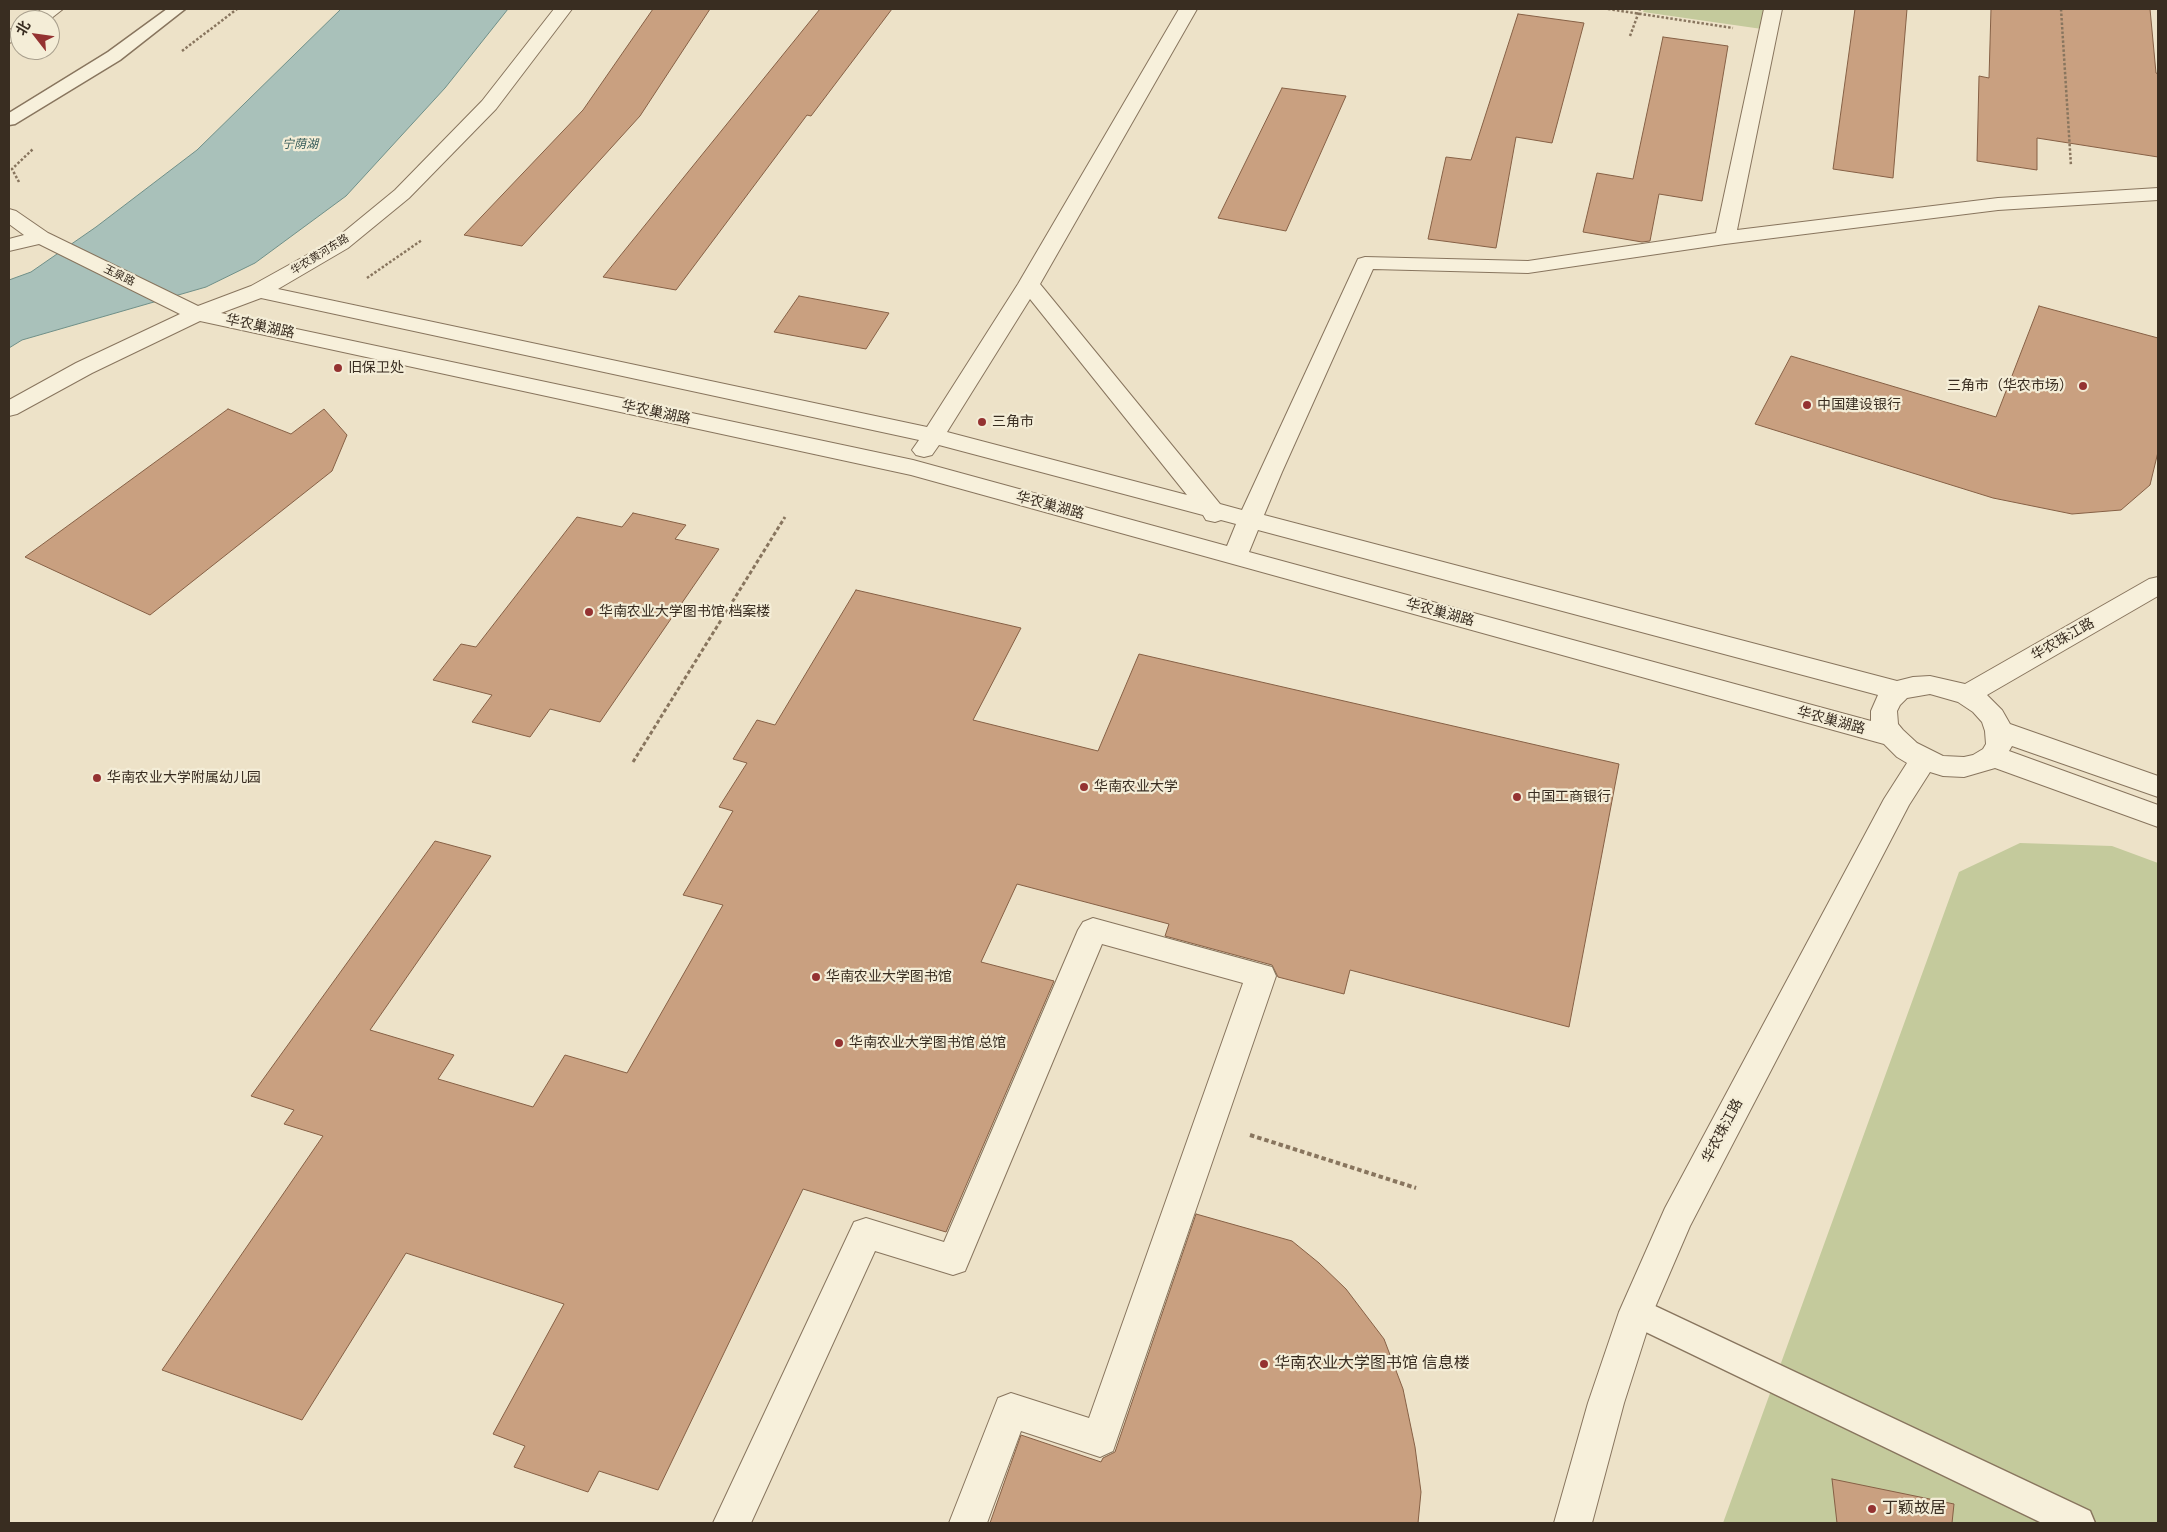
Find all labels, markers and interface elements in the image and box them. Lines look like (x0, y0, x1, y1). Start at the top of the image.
north arrow (10, 10, 60, 60)
text: 北 (11, 17, 35, 39)
water label: 宁荫湖 (282, 138, 318, 152)
street label: 华农黄河东路 (289, 232, 351, 278)
street label: 玉泉路 (101, 263, 137, 289)
street label: 华农巢湖路 (224, 312, 296, 342)
place label: 旧保卫处 (348, 360, 404, 376)
marker: 旧保卫处 (332, 362, 344, 374)
place label: 三角市（华农市场） (1947, 378, 2073, 394)
marker: 三角市（华农市场） (2077, 380, 2089, 392)
place label: 中国建设银行 (1817, 397, 1901, 413)
street label: 华农巢湖路 (620, 398, 692, 428)
marker: 中国建设银行 (1801, 399, 1813, 411)
place label: 三角市 (992, 414, 1034, 430)
marker: 三角市 (976, 416, 988, 428)
street label: 华农巢湖路 (1014, 489, 1086, 523)
street label: 华农巢湖路 (1404, 596, 1476, 630)
place label: 华南农业大学图书馆 档案楼 (599, 604, 770, 620)
marker: 华南农业大学图书馆 档案楼 (583, 606, 595, 618)
street label: 华农珠江路 (2028, 615, 2098, 665)
street label: 华农巢湖路 (1795, 704, 1867, 738)
place label: 华南农业大学附属幼儿园 (107, 770, 261, 786)
marker: 华南农业大学附属幼儿园 (91, 772, 103, 784)
place label: 华南农业大学 (1094, 779, 1178, 795)
marker: 华南农业大学 (1078, 781, 1090, 793)
place label: 中国工商银行 (1527, 789, 1611, 805)
marker: 中国工商银行 (1511, 791, 1523, 803)
place label: 华南农业大学图书馆 (826, 969, 952, 985)
marker: 华南农业大学图书馆 (810, 971, 822, 983)
place label: 华南农业大学图书馆 总馆 (849, 1035, 1006, 1051)
marker: 华南农业大学图书馆 总馆 (833, 1037, 845, 1049)
street label: 华农珠江路 (1699, 1096, 1747, 1166)
place label: 华南农业大学图书馆 信息楼 (1274, 1354, 1470, 1374)
marker: 华南农业大学图书馆 信息楼 (1258, 1358, 1270, 1370)
place label: 丁颖故居 (1882, 1499, 1946, 1519)
marker: 丁颖故居 (1866, 1503, 1878, 1515)

